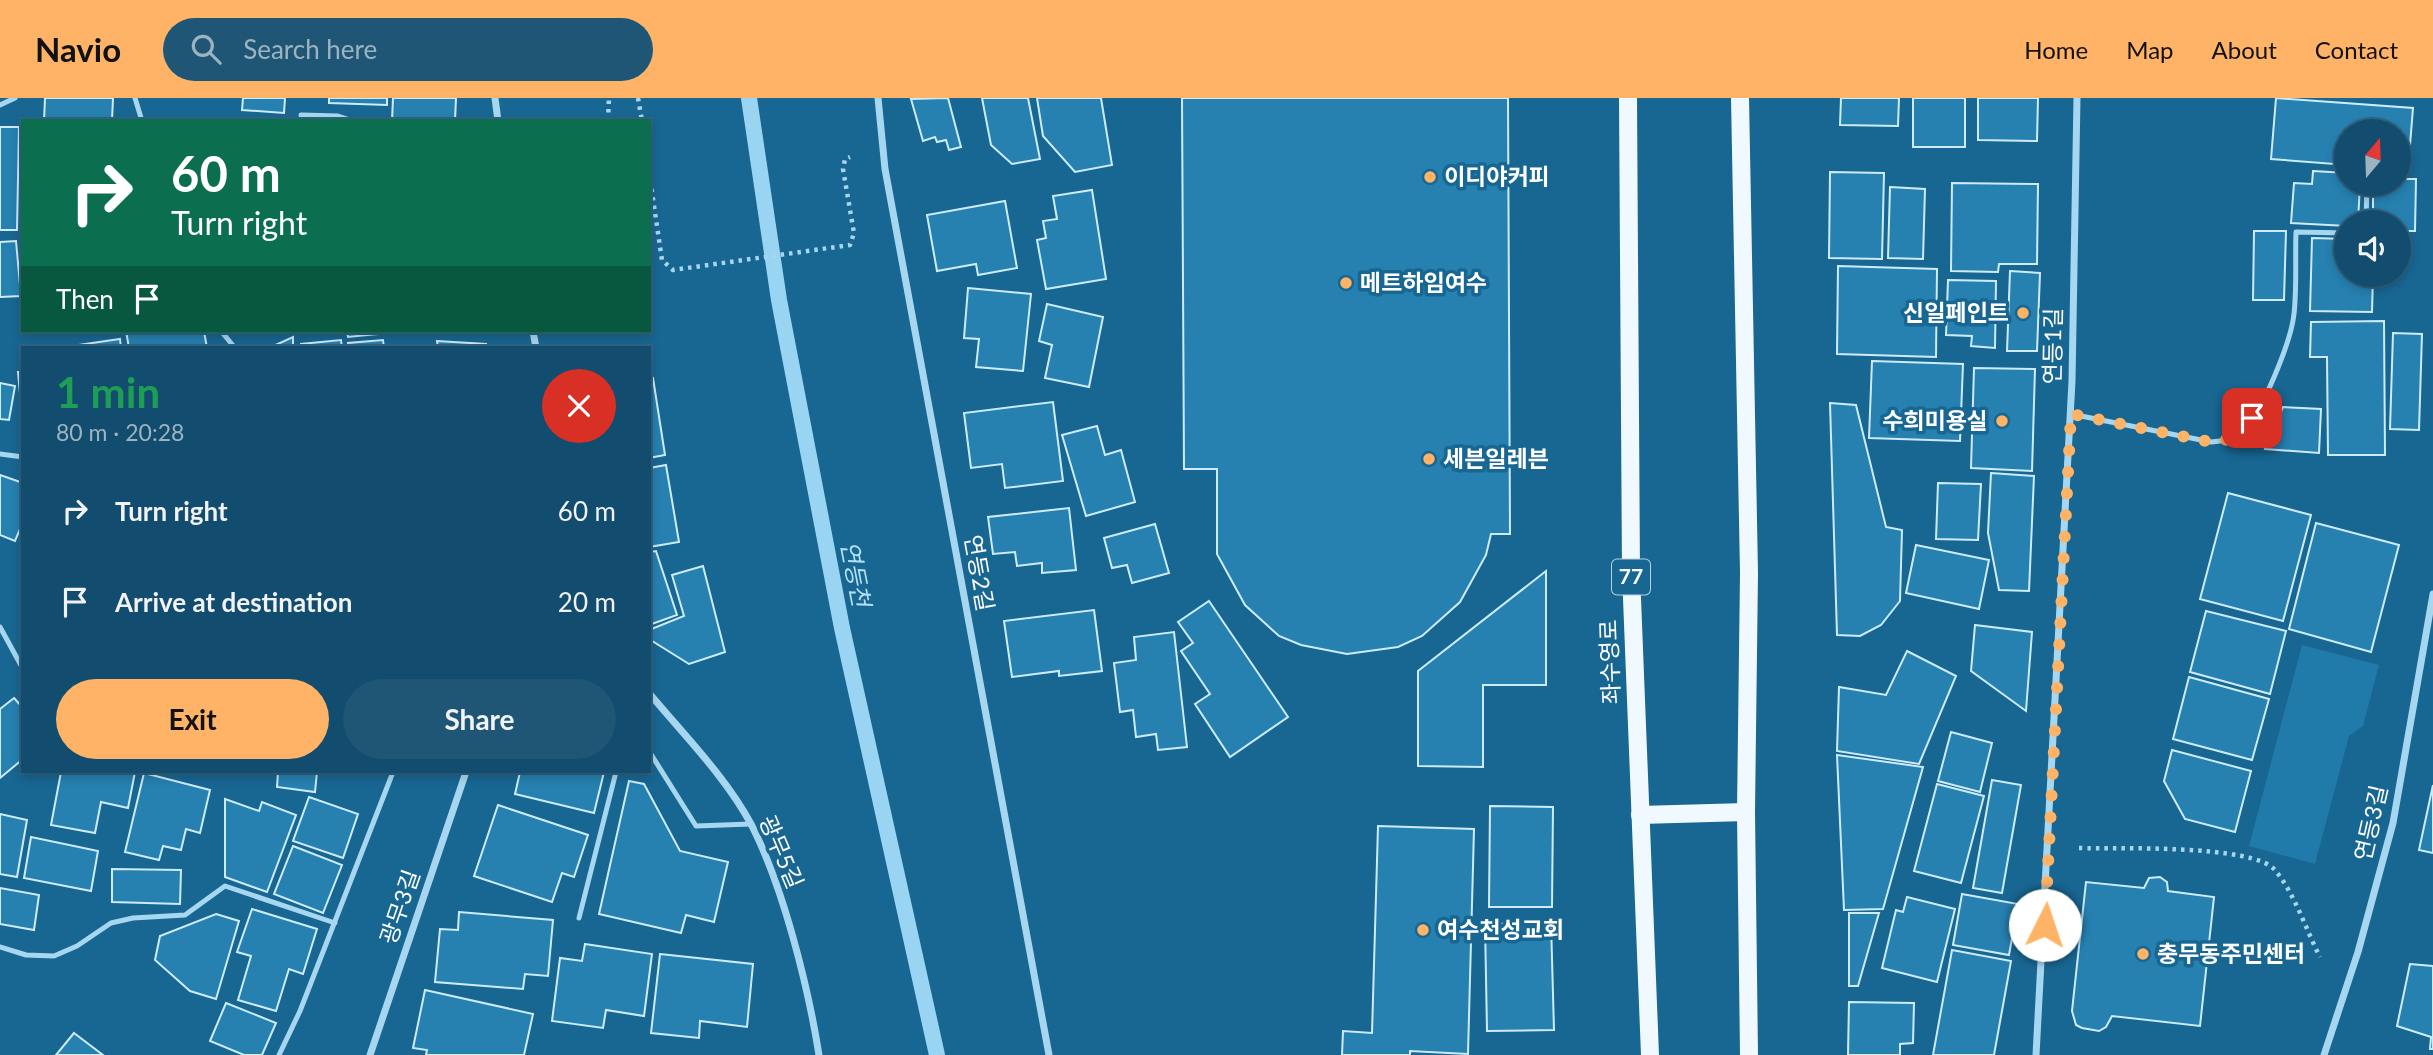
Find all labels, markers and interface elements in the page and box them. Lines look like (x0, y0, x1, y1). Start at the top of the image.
search box (163, 18, 653, 81)
text: Navio (35, 29, 121, 69)
icon: search (187, 30, 225, 68)
text: Search here (243, 33, 377, 65)
text: Home (2024, 35, 2088, 64)
text: Map (2126, 35, 2174, 64)
text: About (2212, 35, 2277, 64)
text: Contact (2315, 35, 2398, 64)
north arrow (2334, 119, 2412, 196)
map controls (2334, 119, 2411, 287)
text: 60 m (171, 144, 281, 202)
icon: right (56, 147, 147, 238)
place label: 이디야커피 (1444, 162, 1550, 190)
marker: 이디야커피 (1422, 169, 1438, 185)
text: Turn right (171, 203, 307, 242)
button: sound (2334, 210, 2411, 287)
place label: 메트하임여수 (1360, 268, 1487, 296)
marker: 메트하임여수 (1338, 275, 1354, 291)
icon: arrive (128, 280, 166, 318)
text: Then (56, 283, 114, 315)
place label: 신일페인트 (1903, 298, 2009, 326)
marker: 신일페인트 (2015, 305, 2031, 321)
street label: 연등1길 (2037, 307, 2067, 385)
text: 1 min (56, 367, 160, 417)
button: close (542, 369, 616, 443)
pin (2222, 388, 2282, 448)
icon: arrive (2233, 399, 2271, 437)
place label: 수희미용실 (1882, 406, 1988, 434)
marker: 수희미용실 (1994, 413, 2010, 429)
text: 80 m · 20:28 (56, 418, 184, 446)
place label: 세븐일레븐 (1443, 444, 1549, 472)
marker: 세븐일레븐 (1421, 451, 1437, 467)
icon: right (56, 492, 94, 530)
text: Turn right (115, 495, 228, 527)
text: 60 m (558, 495, 616, 527)
street label: 연등2길 (960, 533, 1000, 613)
water label: 연등천 (836, 538, 878, 612)
road number: 77 (1612, 560, 1650, 594)
icon: arrive (56, 583, 94, 621)
text: Arrive at destination (115, 586, 352, 618)
text: 20 m (558, 586, 616, 618)
street label: 좌수영로 (1594, 619, 1624, 705)
button: Exit (56, 679, 329, 759)
button: Share (343, 679, 616, 759)
street label: 연등3길 (2348, 782, 2392, 863)
street label: 광무5길 (754, 811, 810, 892)
street label: 광무3길 (373, 866, 425, 948)
position arrow (2008, 888, 2082, 962)
place label: 여수천성교회 (1437, 915, 1564, 943)
marker: 여수천성교회 (1415, 922, 1431, 938)
place label: 충무동주민센터 (2157, 939, 2305, 967)
marker: 충무동주민센터 (2135, 946, 2151, 962)

